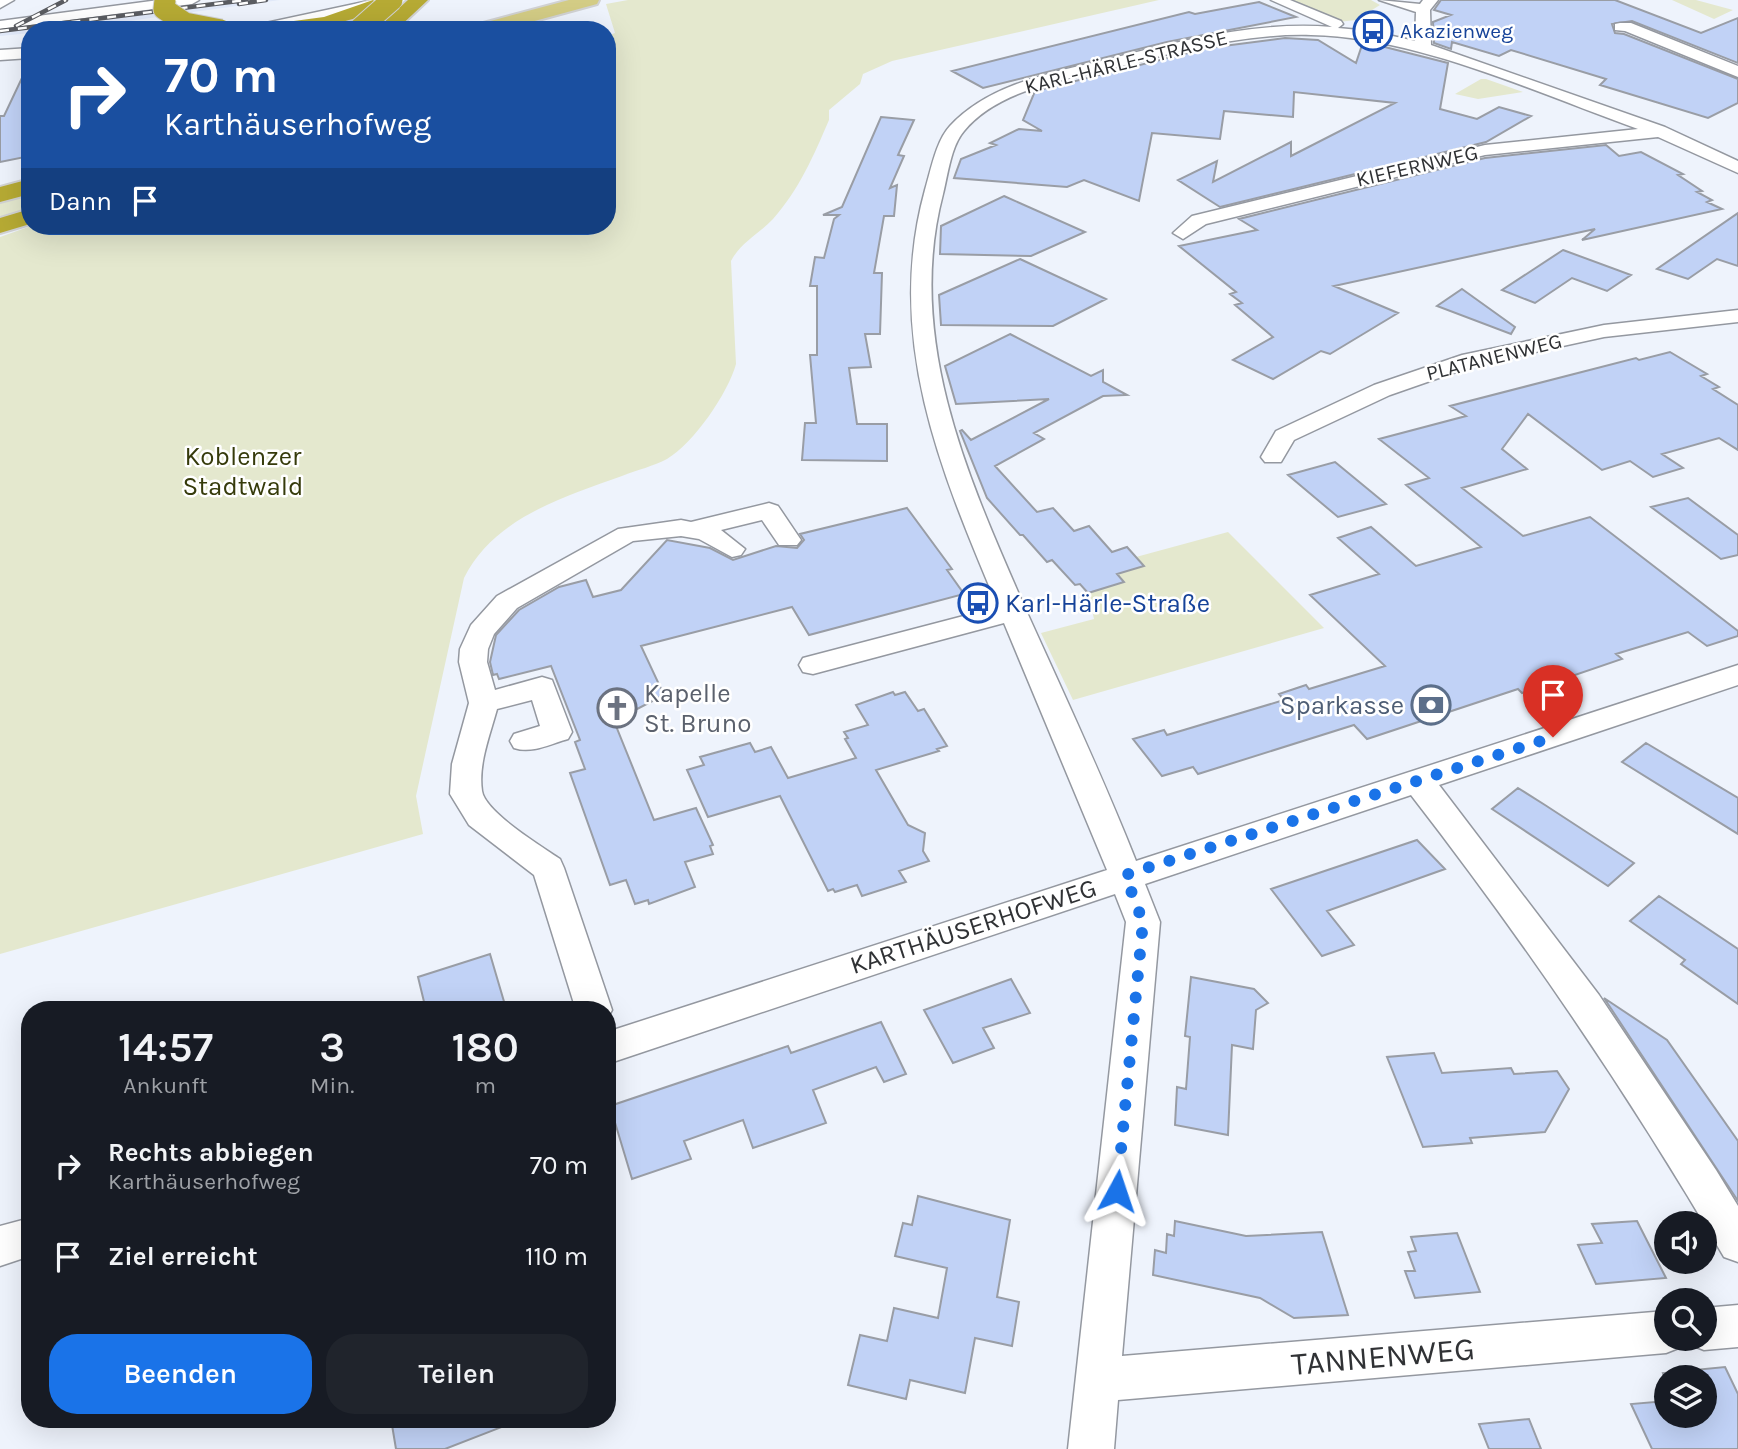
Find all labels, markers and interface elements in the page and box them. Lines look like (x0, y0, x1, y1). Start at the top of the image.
bus stop icon: Akazienweg (1352, 10, 1394, 52)
place label: Akazienweg (1400, 19, 1513, 43)
street label: KARL-HÄRLE-STRASSE (1022, 25, 1230, 99)
text: 70 m (164, 47, 278, 104)
icon: right (49, 49, 140, 140)
text: Karthäuserhofweg (164, 106, 431, 143)
street label: KIEFERNWEG (1354, 140, 1480, 192)
icon: arrive (126, 182, 164, 220)
text: Dann (49, 186, 112, 217)
street label: PLATANENWEG (1424, 329, 1564, 385)
park label: Koblenzer Stadtwald (183, 441, 303, 502)
bus stop icon: Karl-Härle-Straße (957, 582, 999, 624)
place label: Karl-Härle-Straße (1005, 588, 1210, 619)
pin (1523, 665, 1583, 737)
icon: arrive (1534, 676, 1572, 714)
place label: Kapelle St. Bruno (644, 678, 752, 739)
bank icon: Sparkasse (1410, 684, 1452, 726)
church icon: Kapelle St. Bruno (596, 687, 638, 729)
place label: Sparkasse (1280, 690, 1404, 721)
street label: KARTHÄUSERHOFWEG (846, 872, 1100, 981)
text: 14:57 (118, 1022, 213, 1072)
text: 3 (319, 1022, 345, 1072)
text: 180 (451, 1022, 519, 1072)
text: Ankunft (123, 1072, 208, 1099)
text: Min. (310, 1072, 354, 1099)
text: m (474, 1072, 496, 1099)
text: Rechts abbiegen (108, 1137, 314, 1168)
icon: right (49, 1147, 87, 1185)
text: 70 m (530, 1150, 588, 1181)
position arrow (1080, 1154, 1154, 1228)
text: Karthäuserhofweg (108, 1168, 300, 1195)
map controls (1654, 1211, 1717, 1428)
button: sound (1654, 1211, 1717, 1274)
icon: arrive (49, 1238, 87, 1276)
text: Ziel erreicht (108, 1241, 258, 1272)
text: 110 m (525, 1241, 588, 1272)
button: search (1654, 1288, 1717, 1351)
street label: TANNENWEG (1290, 1330, 1476, 1383)
button: Beenden (49, 1334, 312, 1414)
button: Teilen (326, 1334, 588, 1414)
button: layers (1654, 1365, 1717, 1428)

